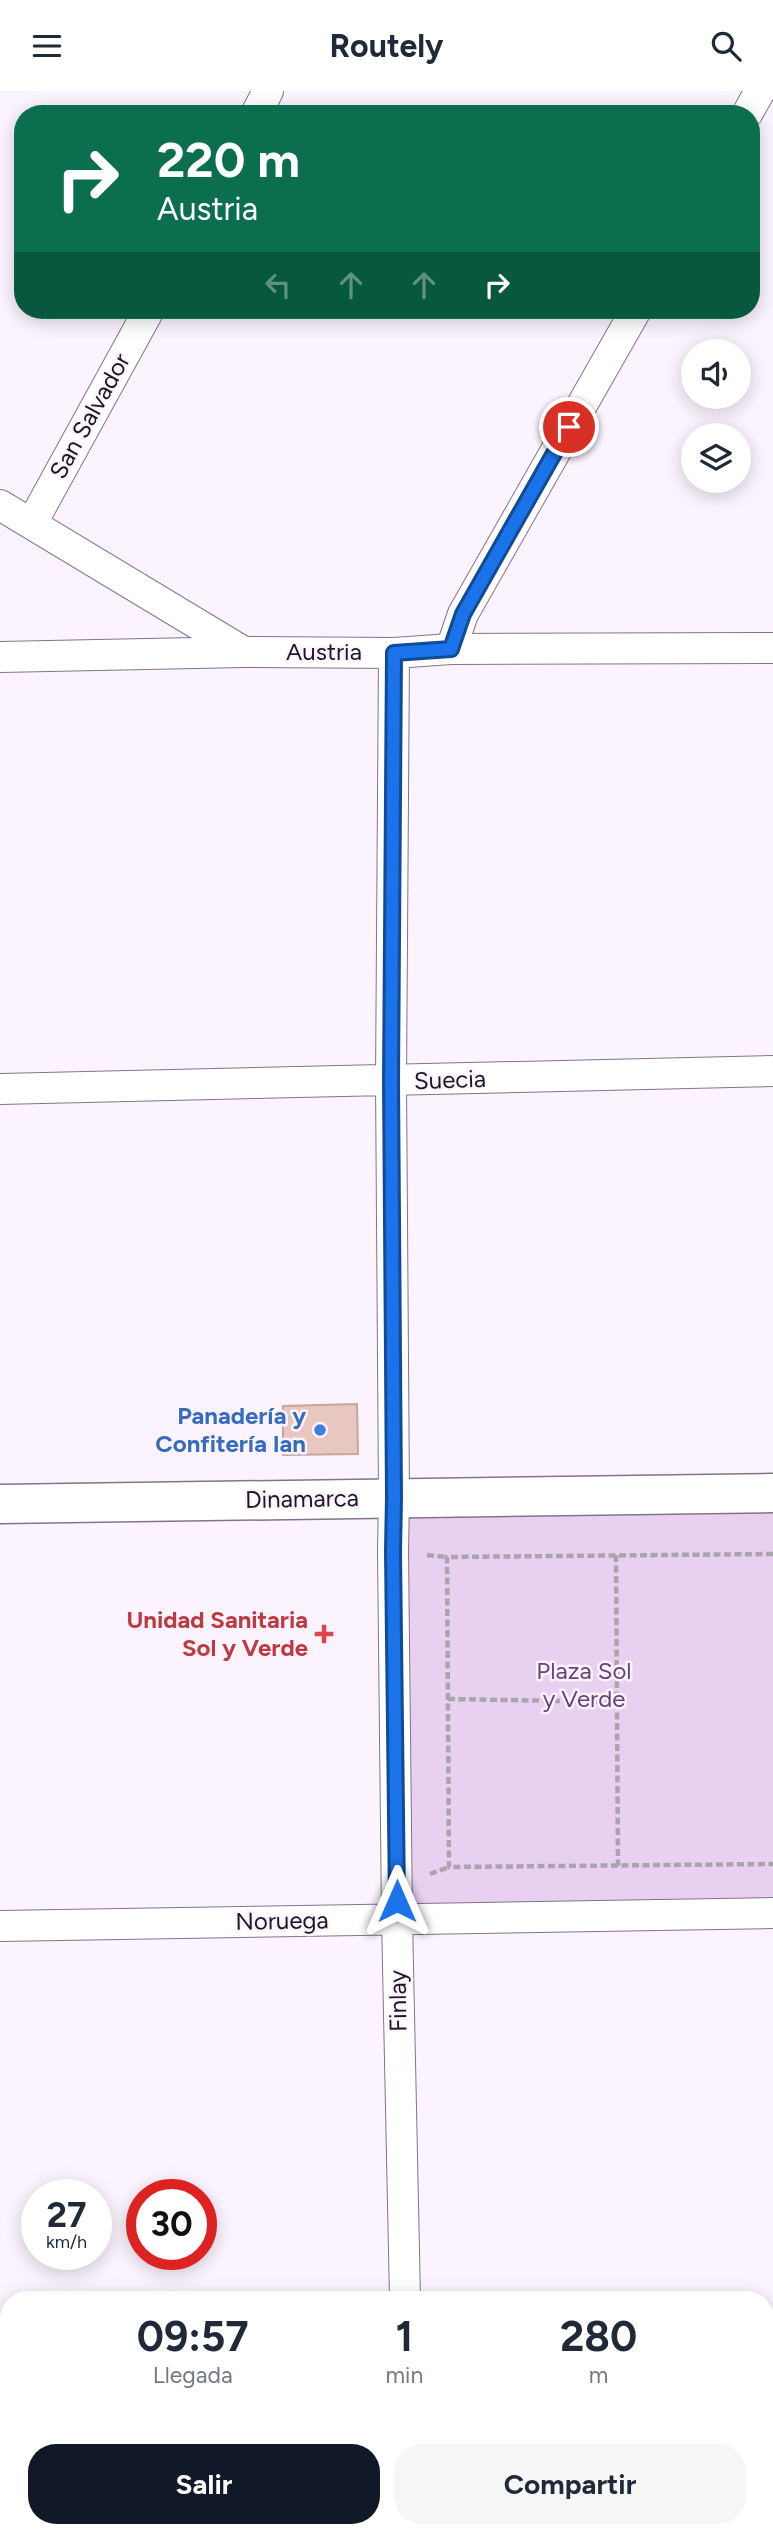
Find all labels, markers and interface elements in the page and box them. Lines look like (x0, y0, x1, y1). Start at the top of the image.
icon: menu (28, 27, 66, 65)
text: Routely (329, 27, 444, 65)
icon: search (707, 27, 745, 65)
text: 220 m (157, 130, 300, 189)
icon: right (42, 133, 133, 224)
text: Austria (157, 190, 258, 228)
icon: left (259, 266, 297, 304)
icon: ahead (332, 266, 370, 304)
icon: ahead (405, 266, 443, 304)
icon: right (478, 266, 516, 304)
map controls (681, 339, 751, 493)
button: sound (681, 339, 751, 409)
street label: San Salvador (43, 348, 136, 484)
pin (539, 397, 599, 457)
icon: arrive (550, 408, 588, 446)
button: layers (681, 423, 751, 493)
street label: Austria (286, 637, 362, 666)
street label: Suecia (413, 1064, 486, 1095)
place label: Panadería y Confitería Ian (155, 1401, 306, 1458)
marker: Panadería y Confitería Ian (312, 1422, 328, 1438)
street label: Dinamarca (245, 1483, 359, 1514)
place label: Unidad Sanitaria Sol y Verde (126, 1605, 308, 1662)
marker: Unidad Sanitaria Sol y Verde (314, 1624, 334, 1644)
park label: Plaza Sol y Verde (536, 1656, 632, 1713)
position arrow (360, 1864, 434, 1938)
street label: Noruega (235, 1905, 329, 1936)
street label: Finlay (382, 1969, 413, 2032)
speed limit sign: 30 (126, 2179, 217, 2270)
text: 27 (47, 2194, 86, 2236)
text: km/h (46, 2231, 87, 2253)
text: 09:57 (137, 2311, 249, 2362)
text: 1 (395, 2311, 413, 2362)
text: 280 (560, 2311, 637, 2362)
text: Llegada (153, 2361, 233, 2389)
text: min (385, 2361, 423, 2389)
text: m (589, 2361, 608, 2389)
button: Salir (28, 2444, 380, 2524)
button: Compartir (394, 2444, 746, 2524)

